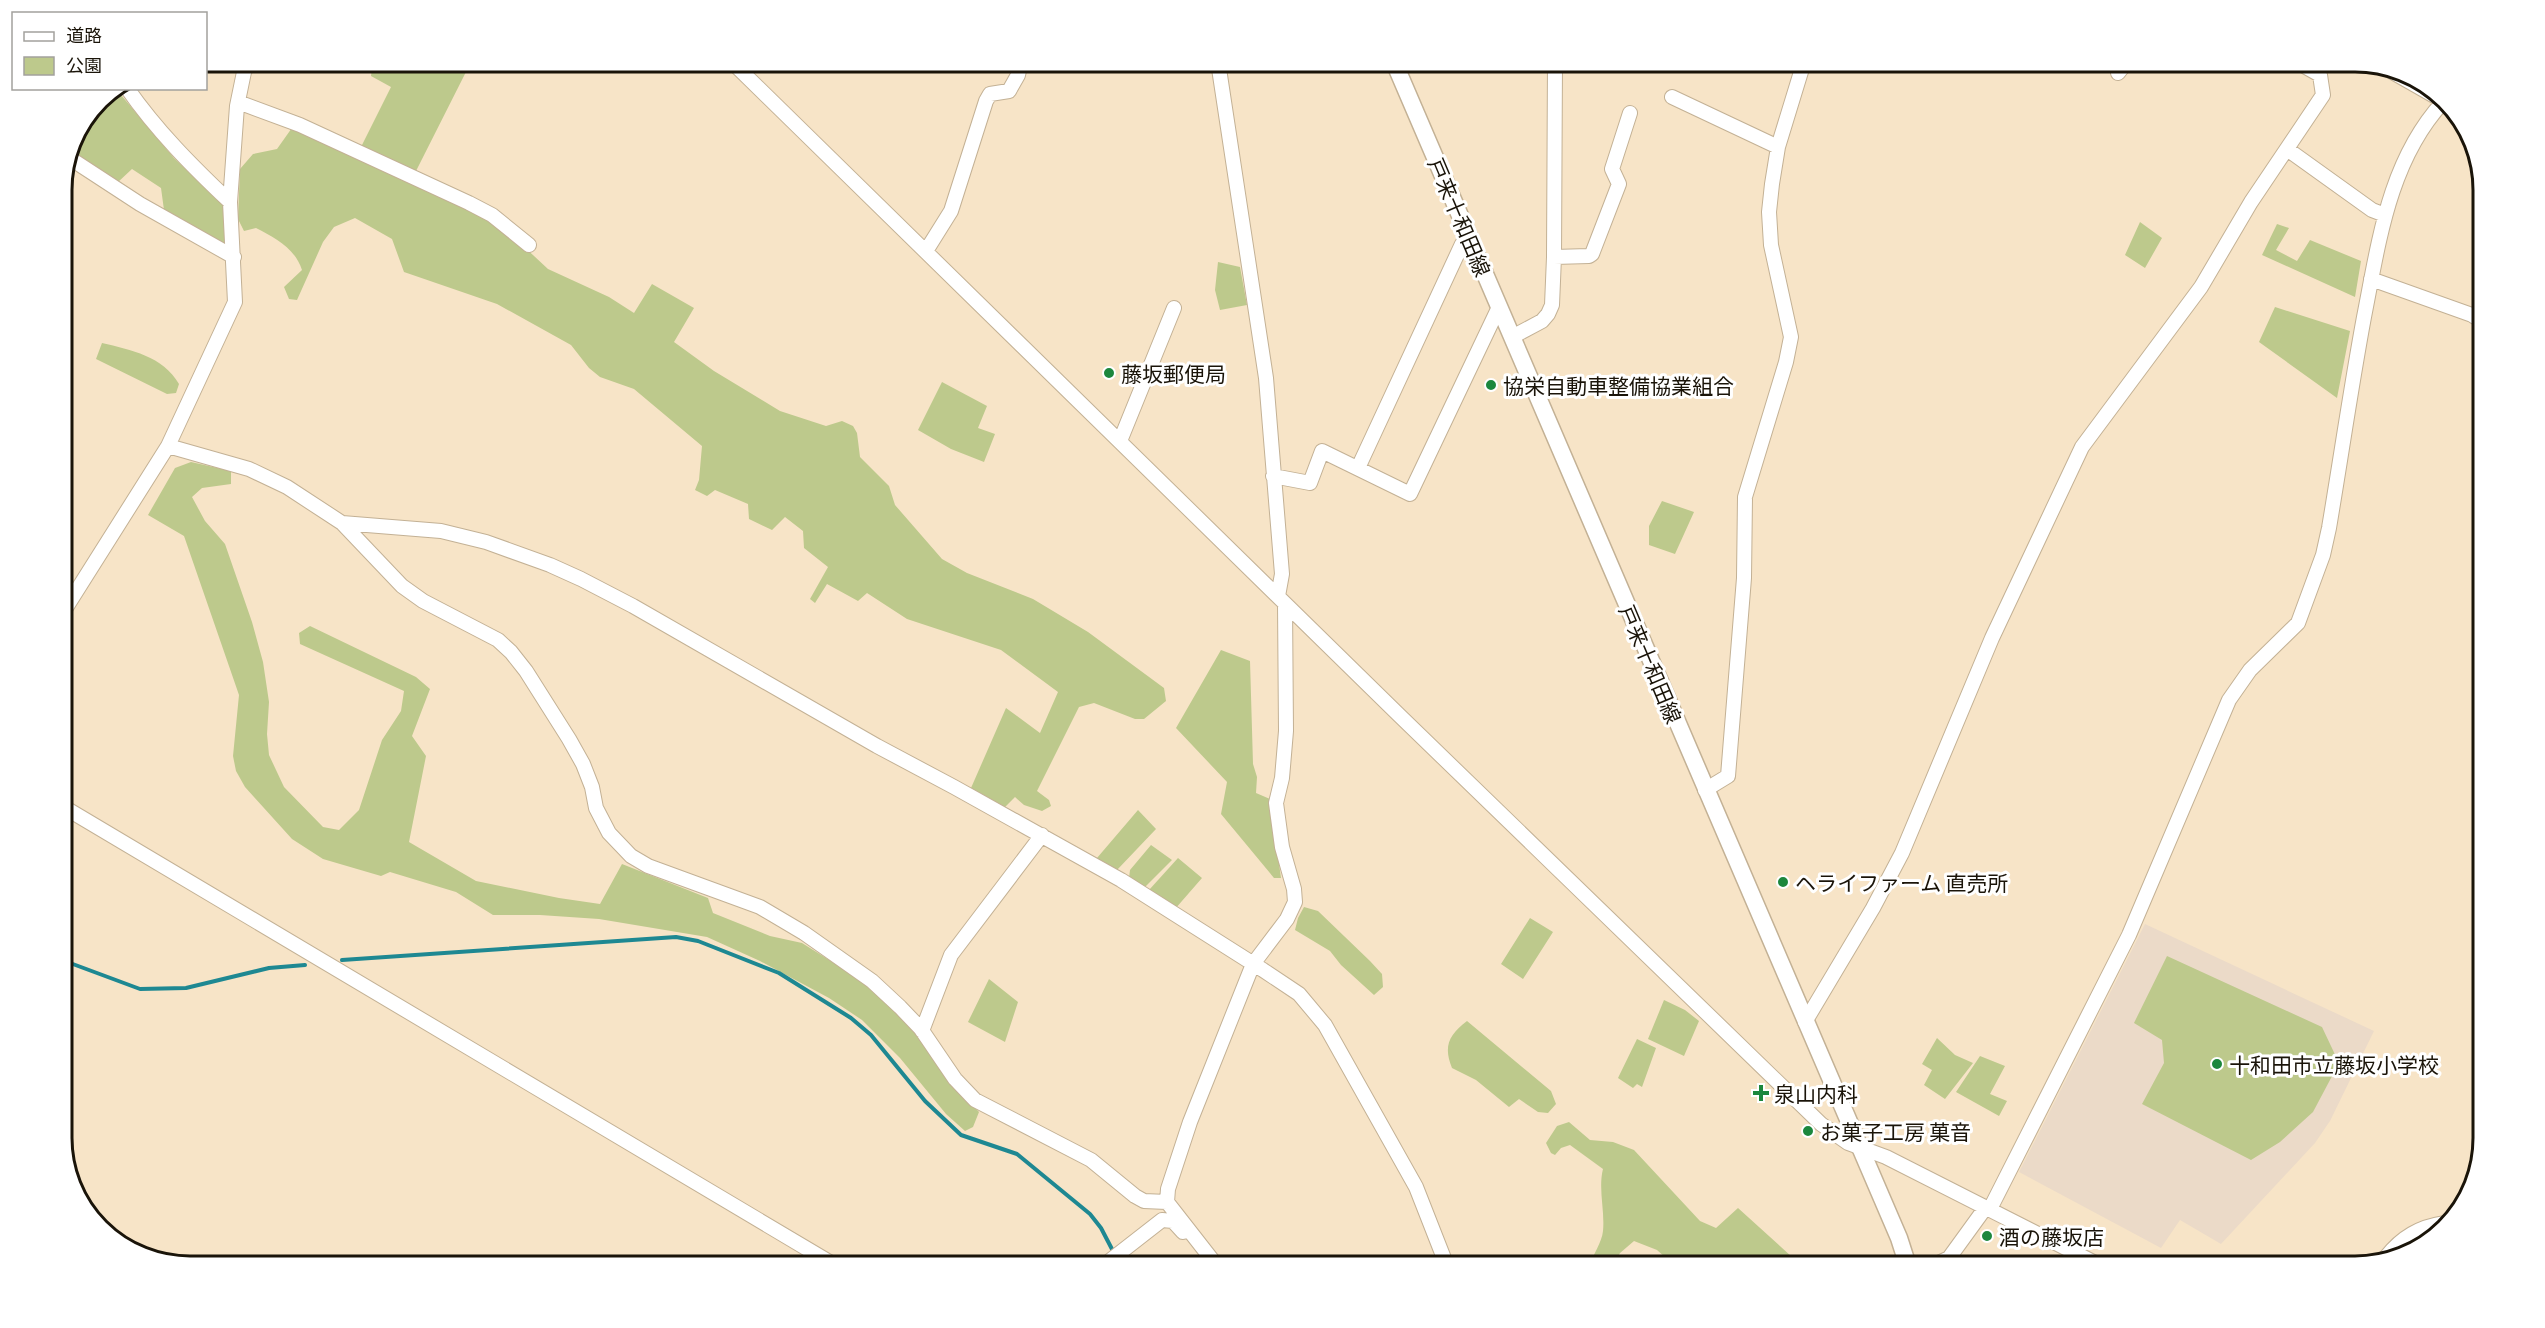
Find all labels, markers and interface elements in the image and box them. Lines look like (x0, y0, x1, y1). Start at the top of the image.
legend (12, 12, 207, 90)
text: 道路 (66, 24, 102, 46)
text: 公園 (66, 54, 102, 76)
street label: 戸来十和田線 (1424, 154, 1496, 280)
place label: 藤坂郵便局 (1121, 361, 1226, 386)
marker: 藤坂郵便局 (1102, 366, 1116, 380)
place label: 協栄自動車整備協業組合 (1503, 373, 1734, 398)
marker: 協栄自動車整備協業組合 (1484, 378, 1498, 392)
street label: 戸来十和田線 (1615, 601, 1687, 727)
place label: ヘライファーム 直売所 (1795, 870, 2008, 895)
marker: ヘライファーム 直売所 (1776, 875, 1790, 889)
place label: 十和田市立藤坂小学校 (2229, 1052, 2439, 1077)
marker: 十和田市立藤坂小学校 (2210, 1057, 2224, 1071)
place label: 泉山内科 (1774, 1081, 1858, 1106)
marker: 泉山内科 (1752, 1084, 1770, 1102)
place label: お菓子工房 菓音 (1820, 1119, 1971, 1144)
marker: お菓子工房 菓音 (1801, 1124, 1815, 1138)
place label: 酒の藤坂店 (1999, 1224, 2104, 1249)
marker: 酒の藤坂店 (1980, 1229, 1994, 1243)

